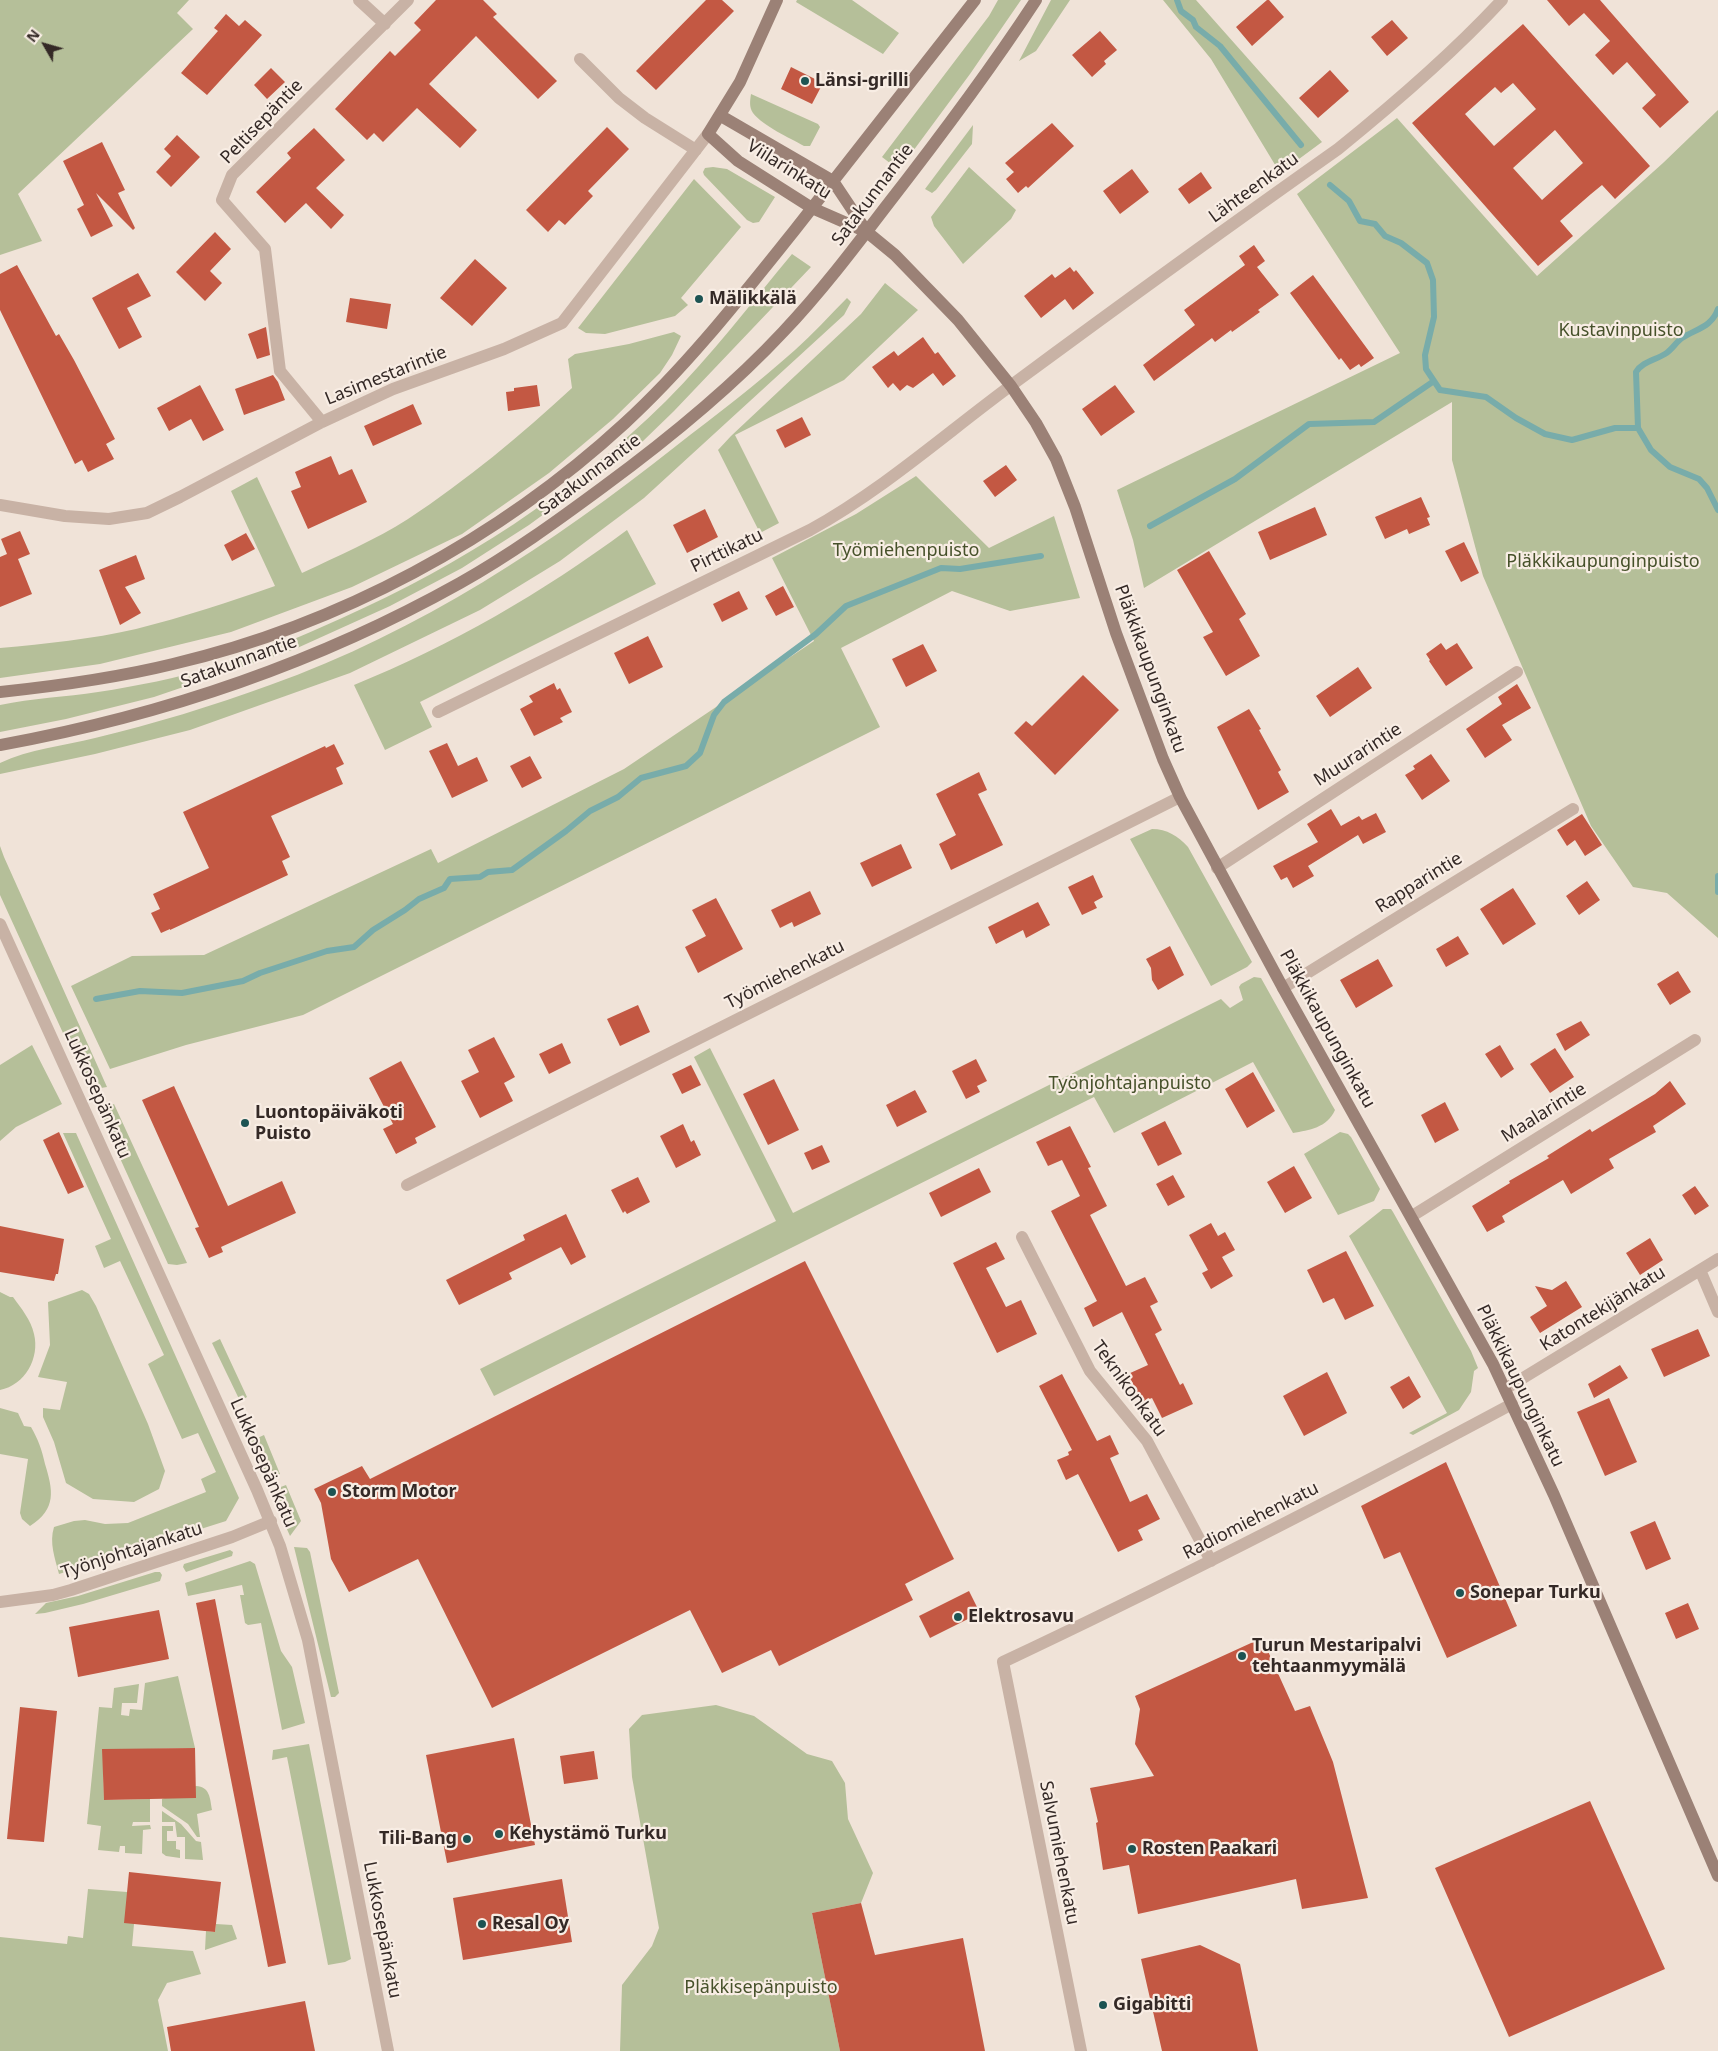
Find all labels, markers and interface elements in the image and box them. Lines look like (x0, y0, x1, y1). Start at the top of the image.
north arrow (20, 20, 70, 70)
text: N (22, 25, 44, 46)
place label: Länsi-grilli (815, 70, 909, 92)
street label: Peltisepäntie (216, 75, 308, 169)
marker: Länsi-grilli (799, 75, 811, 87)
street label: Viilarinkatu (743, 136, 835, 204)
street label: Satakunnantie (828, 140, 918, 250)
street label: Lähteenkatu (1205, 148, 1303, 228)
place label: Mälikkälä (709, 288, 797, 310)
marker: Mälikkälä (693, 293, 705, 305)
park label: Kustavinpuisto (1558, 320, 1684, 342)
street label: Lasimestarintie (322, 342, 450, 410)
street label: Satakunnantie (535, 430, 645, 520)
street label: Pirttikatu (687, 524, 767, 578)
park label: Työmiehenpuisto (833, 540, 979, 562)
park label: Pläkkikaupunginpuisto (1506, 551, 1700, 573)
street label: Pläkkikaupunginkatu (1109, 582, 1191, 756)
street label: Satakunnantie (178, 631, 300, 693)
street label: Muurarintie (1310, 719, 1406, 791)
street label: Rapparintie (1372, 848, 1466, 918)
street label: Työmiehenkatu (722, 936, 848, 1014)
street label: Pläkkikaupunginkatu (1274, 946, 1380, 1112)
street label: Lukkosepänkatu (59, 1026, 135, 1162)
park label: Työnjohtajanpuisto (1049, 1073, 1211, 1095)
street label: Maalarintie (1498, 1078, 1590, 1148)
place label: Luontopäiväkoti Puisto (255, 1102, 403, 1144)
marker: Luontopäiväkoti Puisto (239, 1117, 251, 1129)
street label: Katontekijänkatu (1536, 1262, 1670, 1356)
street label: Pläkkikaupunginkatu (1471, 1301, 1569, 1471)
street label: Teknikonkatu (1087, 1337, 1171, 1441)
street label: Lukkosepänkatu (225, 1395, 301, 1531)
street label: Radiomiehenkatu (1180, 1477, 1322, 1565)
place label: Storm Motor (342, 1481, 457, 1503)
marker: Storm Motor (326, 1486, 338, 1498)
street label: Työnjohtajankatu (59, 1518, 205, 1584)
place label: Sonepar Turku (1470, 1582, 1601, 1604)
marker: Sonepar Turku (1454, 1587, 1466, 1599)
place label: Elektrosavu (968, 1606, 1074, 1628)
marker: Elektrosavu (952, 1611, 964, 1623)
place label: Turun Mestaripalvi tehtaanmyymälä (1252, 1635, 1421, 1678)
marker: Turun Mestaripalvi tehtaanmyymälä (1236, 1650, 1248, 1662)
street label: Salvumiehenkatu (1034, 1779, 1084, 1927)
place label: Kehystämö Turku (509, 1823, 667, 1845)
place label: Tili-Bang (379, 1828, 457, 1850)
marker: Kehystämö Turku (493, 1828, 505, 1840)
marker: Tili-Bang (461, 1833, 473, 1845)
place label: Rosten Paakari (1142, 1838, 1277, 1860)
marker: Rosten Paakari (1126, 1843, 1138, 1855)
street label: Lukkosepänkatu (358, 1860, 406, 2000)
place label: Resal Oy (492, 1913, 569, 1935)
marker: Resal Oy (476, 1918, 488, 1930)
park label: Pläkkisepänpuisto (684, 1977, 838, 1999)
place label: Gigabitti (1113, 1994, 1191, 2016)
marker: Gigabitti (1097, 1999, 1109, 2011)

